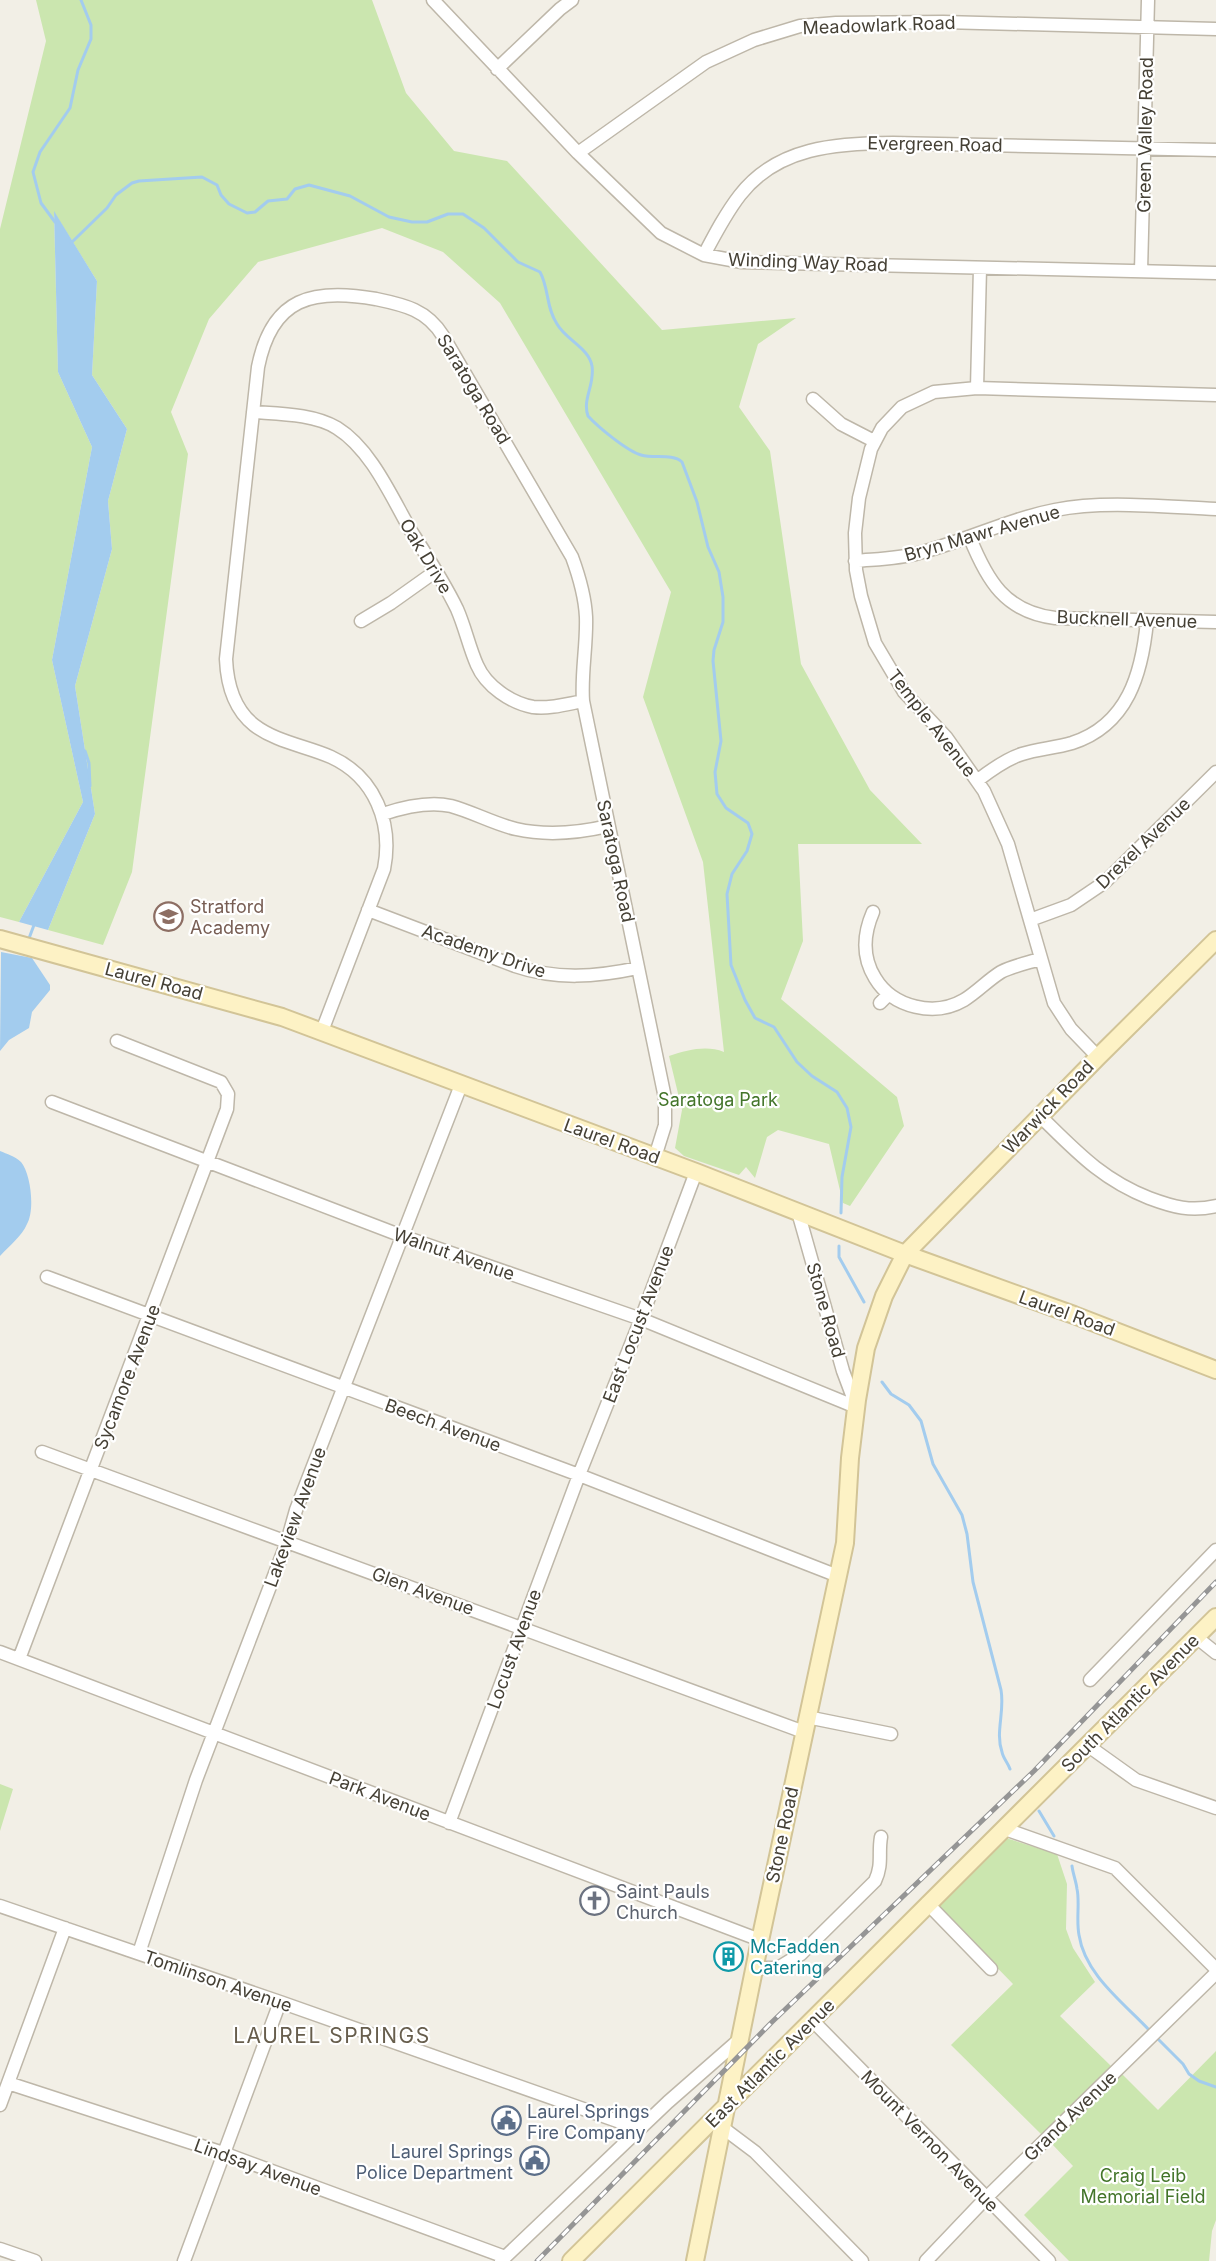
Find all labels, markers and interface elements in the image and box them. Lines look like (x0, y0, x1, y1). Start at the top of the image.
street label: Meadowlark Road (802, 12, 956, 38)
street label: Green Valley Road (1133, 57, 1157, 213)
street label: Evergreen Road (867, 132, 1003, 156)
street label: Winding Way Road (728, 249, 888, 275)
street label: Saratoga Road (433, 330, 515, 448)
street label: Bryn Mawr Avenue (902, 501, 1062, 565)
street label: Oak Drive (396, 515, 456, 597)
street label: Bucknell Avenue (1056, 606, 1198, 632)
street label: Temple Avenue (884, 665, 980, 781)
street label: Drexel Avenue (1092, 793, 1194, 893)
street label: Saratoga Road (593, 798, 639, 924)
place label: Stratford Academy (190, 896, 270, 938)
school or university icon: Stratford Academy (153, 900, 185, 932)
street label: Academy Drive (419, 920, 549, 982)
street label: Laurel Road (103, 958, 205, 1004)
street label: Warwick Road (998, 1056, 1098, 1158)
park label: Saratoga Park (658, 1089, 778, 1110)
street label: Laurel Road (561, 1114, 663, 1168)
street label: Walnut Avenue (391, 1223, 517, 1285)
street label: East Locust Avenue (598, 1242, 678, 1406)
street label: Stone Road (802, 1260, 850, 1360)
street label: Laurel Road (1016, 1286, 1118, 1340)
street label: Sycamore Avenue (90, 1301, 164, 1453)
street label: Beech Avenue (382, 1394, 504, 1456)
street label: Lakeview Avenue (260, 1444, 330, 1590)
street label: Glen Avenue (369, 1563, 477, 1619)
street label: Locust Avenue (483, 1586, 545, 1712)
street label: South Atlantic Avenue (1057, 1630, 1203, 1776)
street label: Park Avenue (326, 1767, 434, 1825)
street label: Stone Road (762, 1785, 802, 1885)
place label: Saint Pauls Church (616, 1881, 710, 1923)
church icon: Saint Pauls Church (579, 1885, 611, 1917)
place label: McFadden Catering (750, 1936, 840, 1978)
building icon: McFadden Catering (713, 1940, 745, 1972)
street label: Tomlinson Avenue (141, 1946, 295, 2016)
street label: East Atlantic Avenue (701, 1994, 839, 2132)
district label: LAUREL SPRINGS (233, 2023, 431, 2048)
street label: Mount Vernon Avenue (857, 2066, 1003, 2216)
street label: Grand Avenue (1019, 2067, 1121, 2165)
place label: Laurel Springs Fire Company (527, 2101, 649, 2143)
public building icon: Laurel Springs Fire Company (490, 2105, 522, 2137)
street label: Lindsay Avenue (191, 2134, 325, 2200)
place label: Laurel Springs Police Department (356, 2141, 513, 2183)
public building icon: Laurel Springs Police Department (518, 2145, 550, 2177)
park label: Craig Leib Memorial Field (1080, 2165, 1206, 2207)

